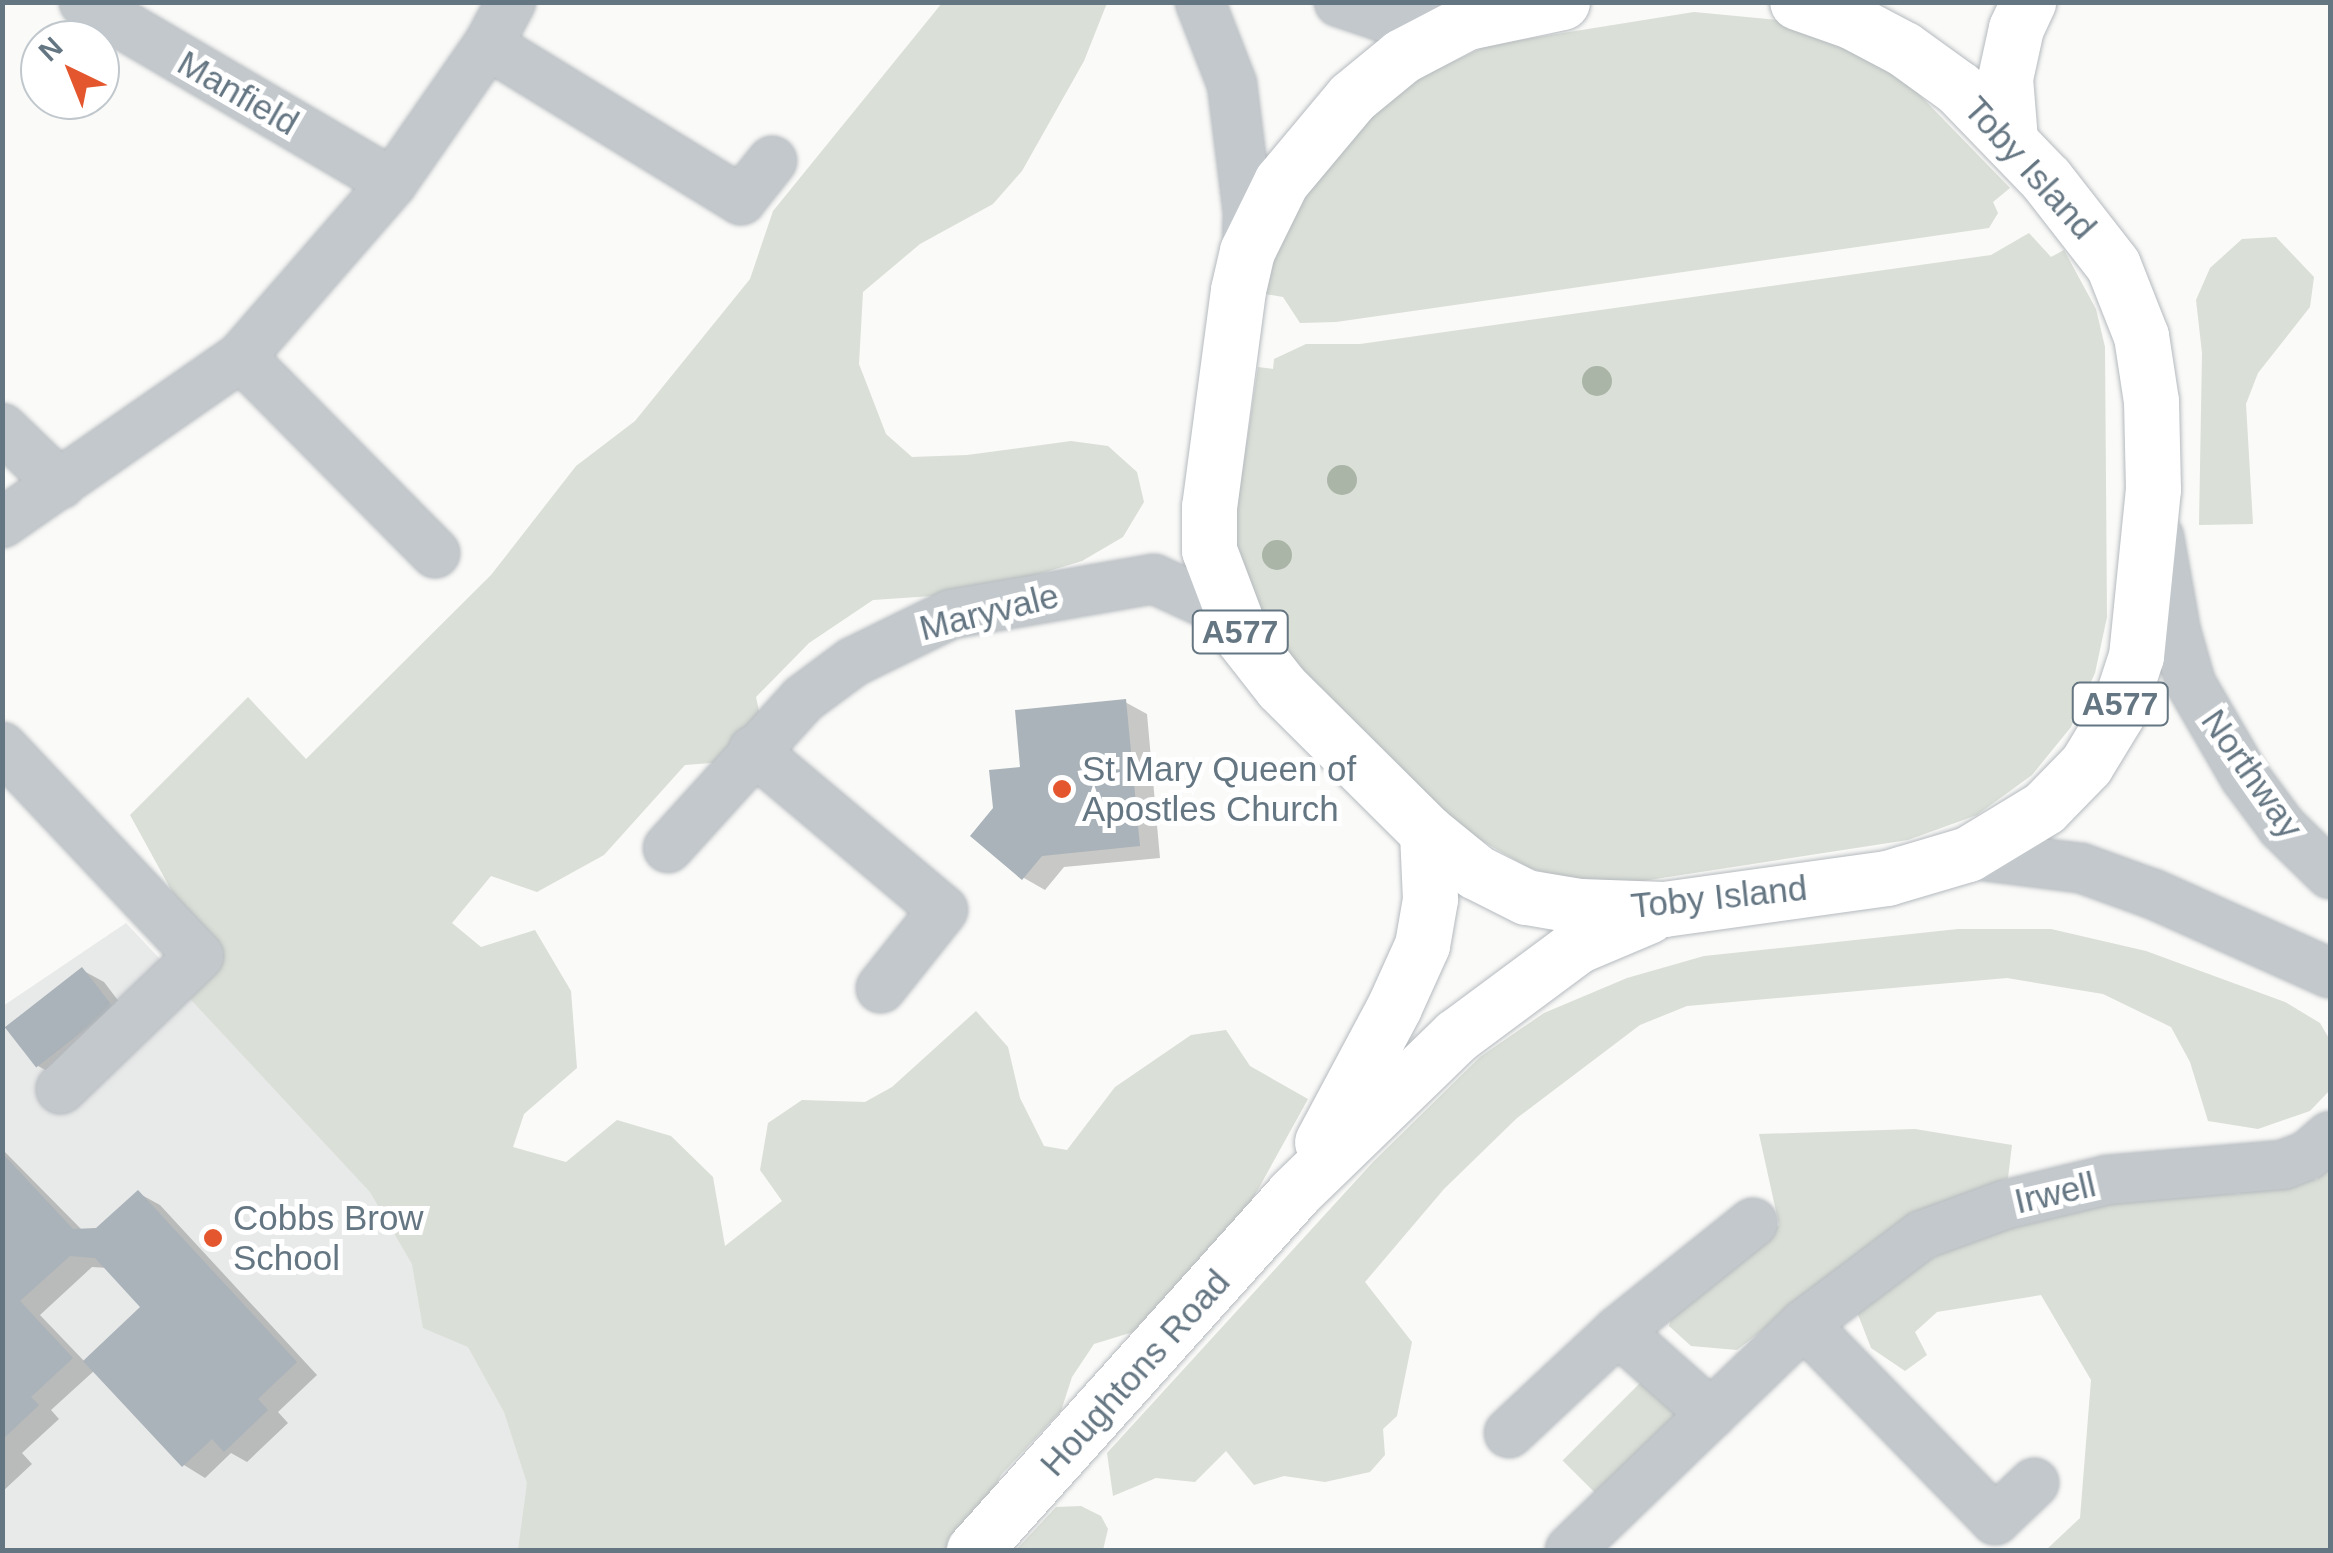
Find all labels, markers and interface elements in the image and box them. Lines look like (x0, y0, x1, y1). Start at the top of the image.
north arrow (20, 20, 120, 120)
text: N (33, 31, 69, 67)
street label: Manfield (170, 42, 306, 144)
street label: Toby Island (1955, 88, 2105, 248)
street label: Maryvale (915, 574, 1063, 650)
road number: A577 (1190, 605, 1290, 659)
road number: A577 (2070, 677, 2170, 731)
street label: Northway (2192, 701, 2312, 847)
place label: St Mary Queen of Apostles Church (1082, 748, 1356, 830)
marker: St Mary Queen of Apostles Church (1051, 778, 1073, 800)
street label: Toby Island (1629, 867, 1809, 927)
street label: Irwell (2010, 1163, 2100, 1223)
place label: Cobbs Brow School (233, 1197, 424, 1279)
marker: Cobbs Brow School (202, 1227, 224, 1249)
street label: Houghtons Road (1032, 1261, 1238, 1485)

